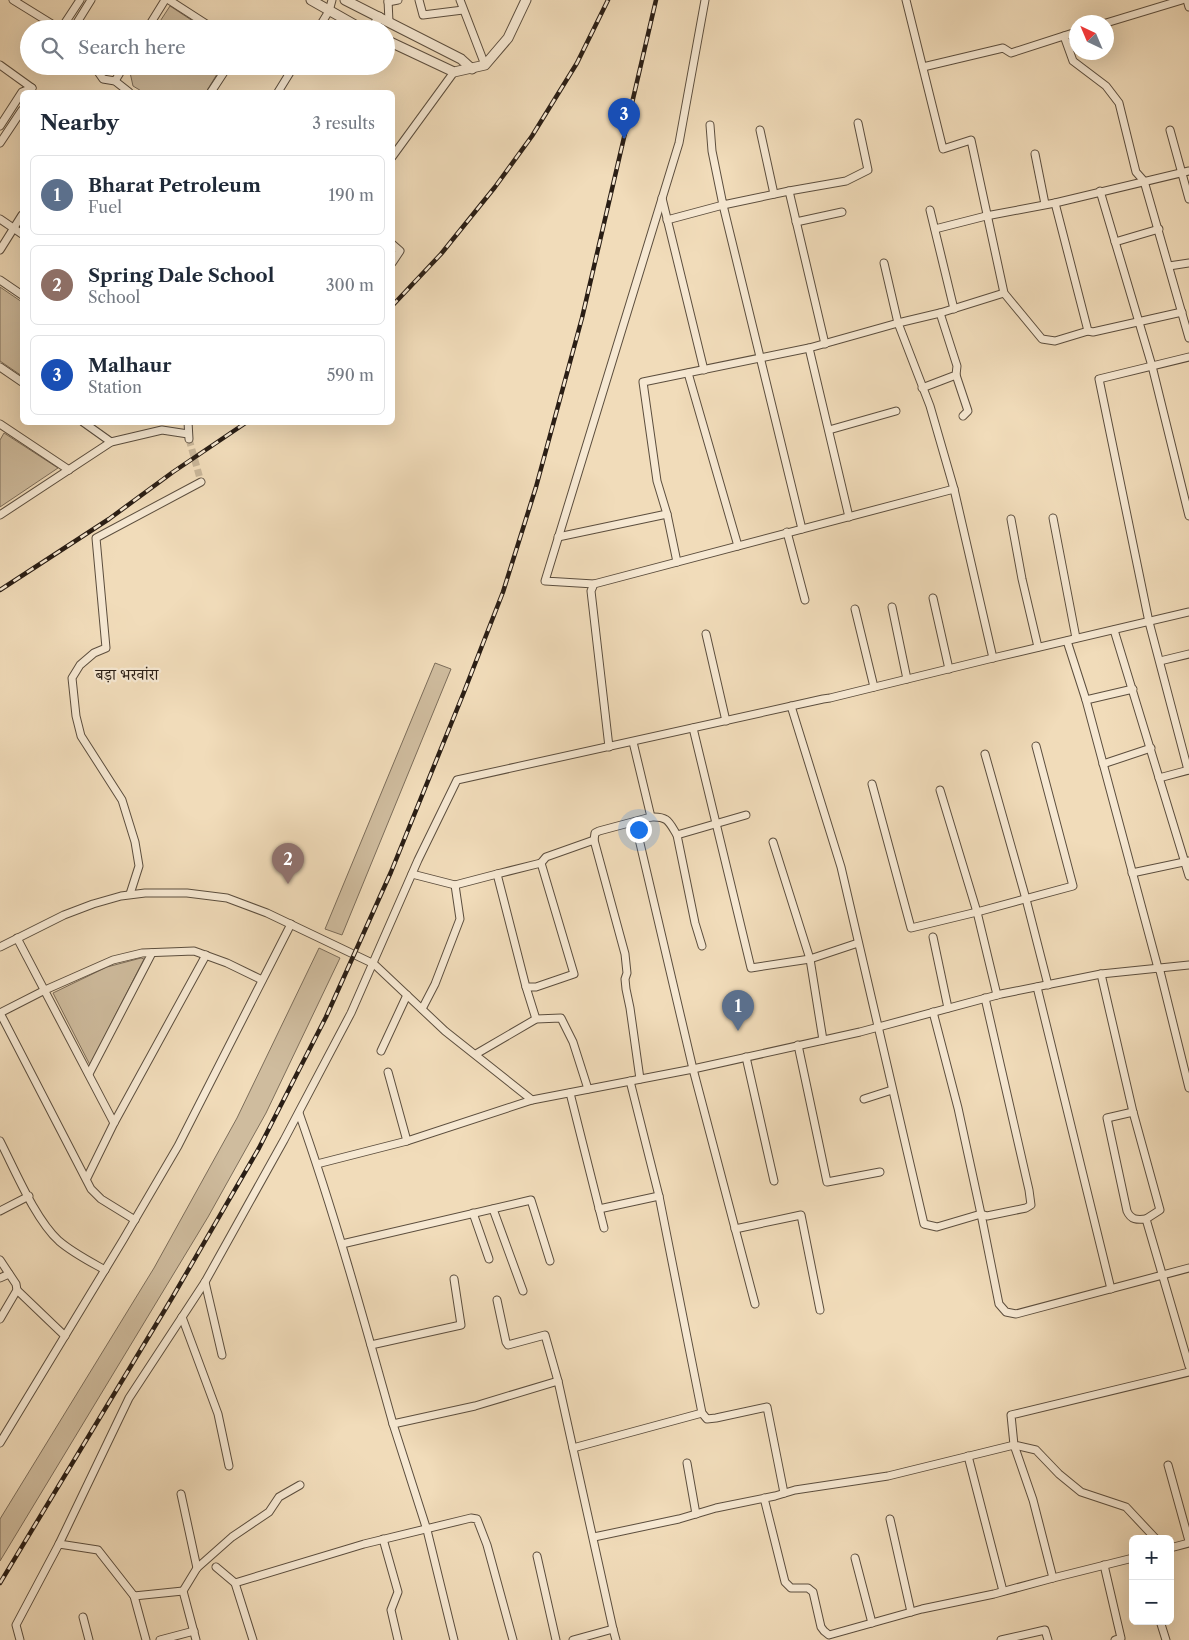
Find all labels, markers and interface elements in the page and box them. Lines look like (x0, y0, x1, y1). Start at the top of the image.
north arrow (1069, 15, 1114, 60)
search box (20, 20, 395, 75)
icon: search (38, 34, 66, 62)
text: Search here (78, 36, 186, 59)
pin: 3 (608, 98, 640, 139)
text: Nearby (40, 110, 119, 135)
text: 3 results (312, 113, 375, 133)
text: Bharat Petroleum (88, 174, 261, 197)
text: 1 (53, 185, 61, 205)
text: 190 m (329, 185, 374, 205)
text: Fuel (88, 197, 122, 217)
text: Spring Dale School (88, 264, 274, 287)
text: 2 (52, 275, 62, 295)
text: 300 m (326, 275, 374, 295)
text: School (88, 287, 140, 307)
text: Malhaur (88, 354, 172, 377)
text: 3 (52, 365, 62, 385)
text: 590 m (327, 365, 374, 385)
text: Station (88, 377, 142, 397)
district label: बड़ा भरवांरा (95, 664, 160, 684)
your location (626, 817, 652, 843)
pin: 2 (272, 843, 304, 884)
pin: 1 (722, 990, 754, 1031)
map controls (1129, 1535, 1174, 1625)
button: + (1129, 1535, 1174, 1580)
button: − (1129, 1580, 1174, 1625)

